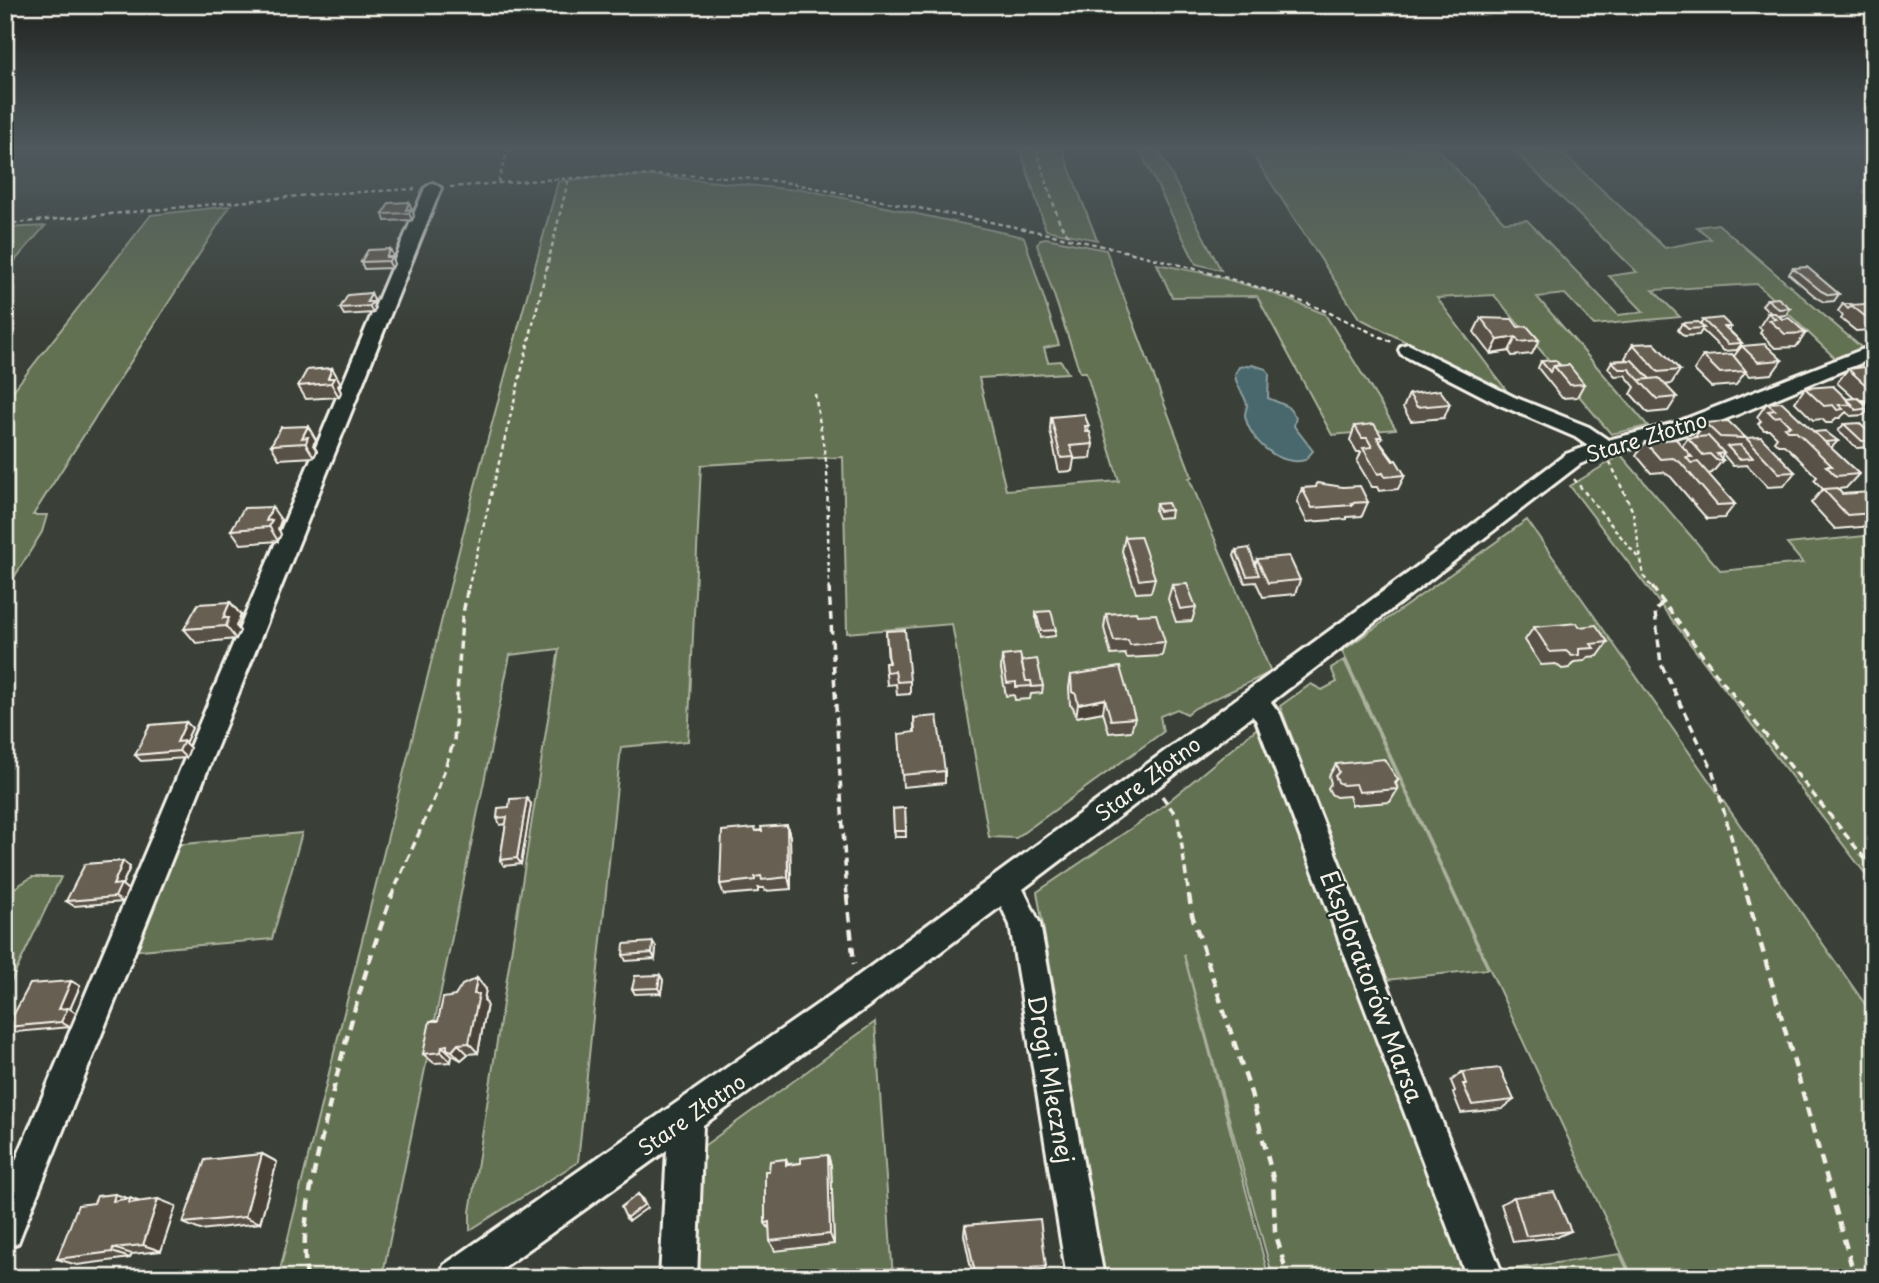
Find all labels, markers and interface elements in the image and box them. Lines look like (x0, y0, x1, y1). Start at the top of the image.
street label: Stare Złotno (1581, 402, 1711, 470)
street label: Stare Złotno (1087, 727, 1207, 829)
street label: Eksploratorów Marsa (1312, 865, 1434, 1107)
street label: Drogi Mlecznej (1019, 992, 1085, 1166)
street label: Stare Złotno (630, 1065, 752, 1163)

